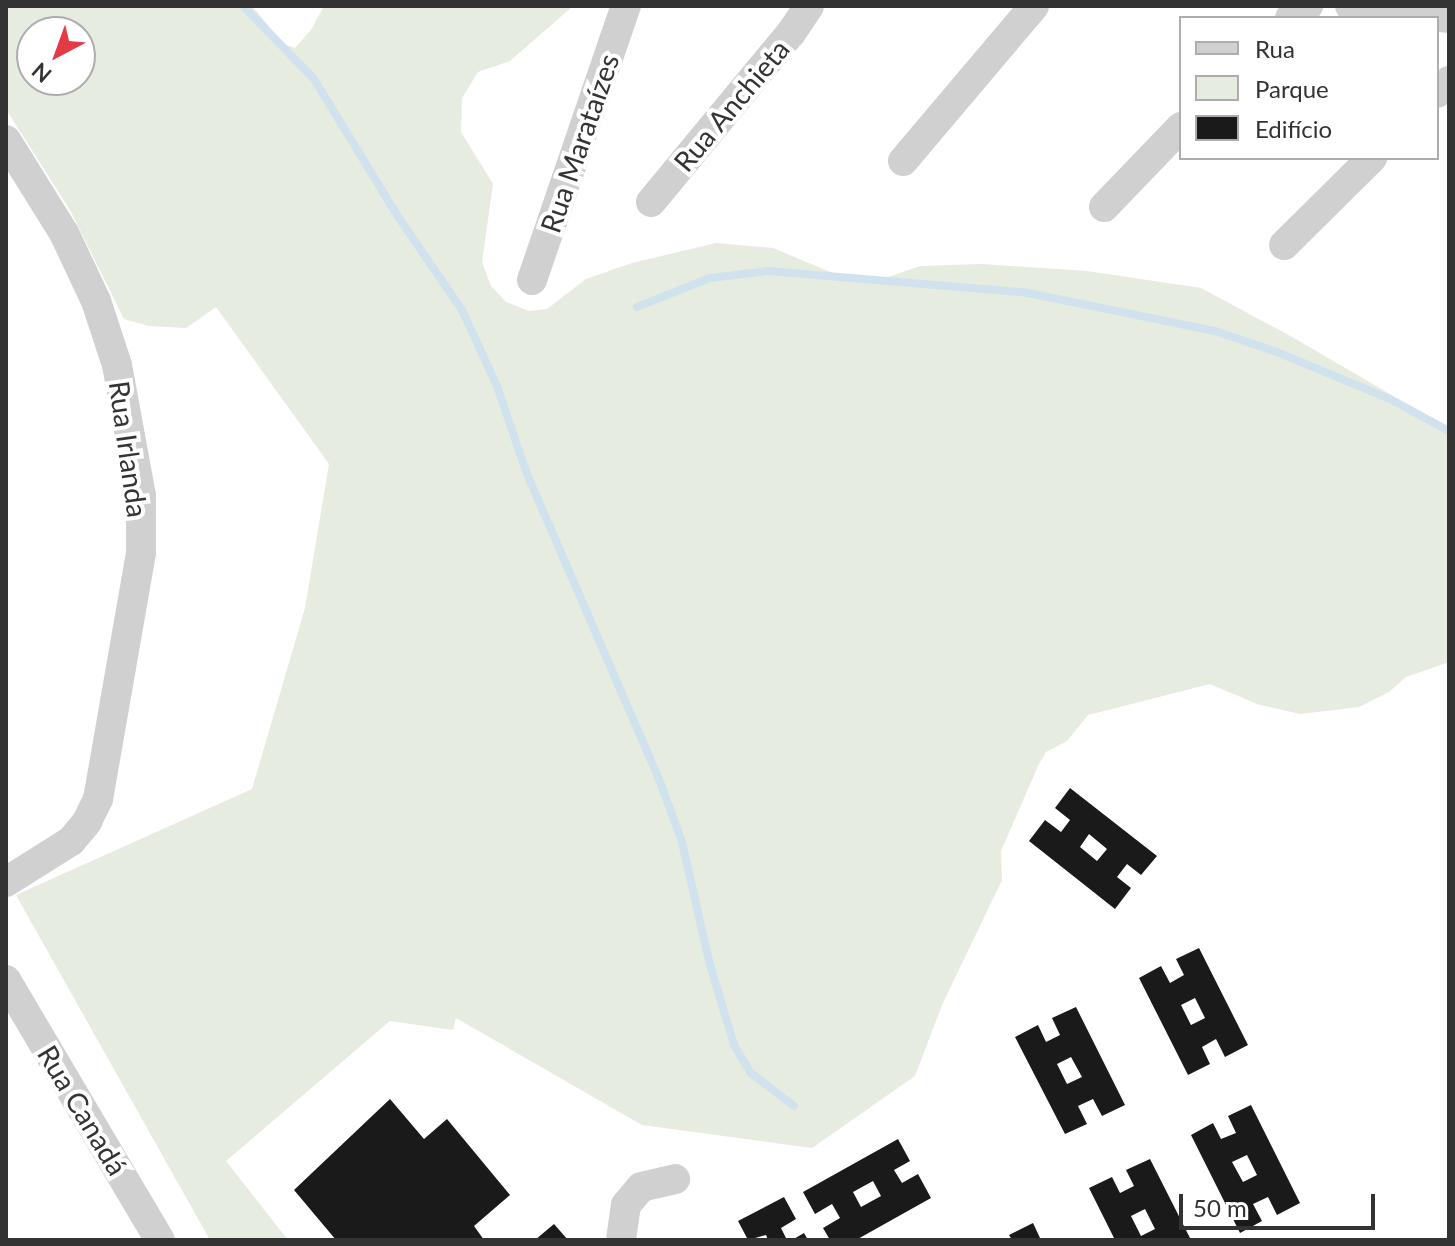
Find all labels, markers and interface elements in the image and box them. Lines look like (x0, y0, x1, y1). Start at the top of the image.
north arrow (16, 16, 96, 96)
legend (1179, 16, 1439, 160)
street label: Rua Anchieta (666, 32, 796, 178)
text: Rua (1255, 34, 1295, 63)
street label: Rua Marataízes (533, 49, 625, 237)
text: N (26, 57, 56, 89)
text: Parque (1255, 74, 1329, 103)
text: Edifício (1255, 114, 1332, 143)
street label: Rua Irlanda (103, 379, 155, 519)
street label: Rua Canadá (31, 1039, 135, 1181)
scale bar (1183, 1178, 1379, 1228)
text: 50 m (1193, 1193, 1247, 1222)

